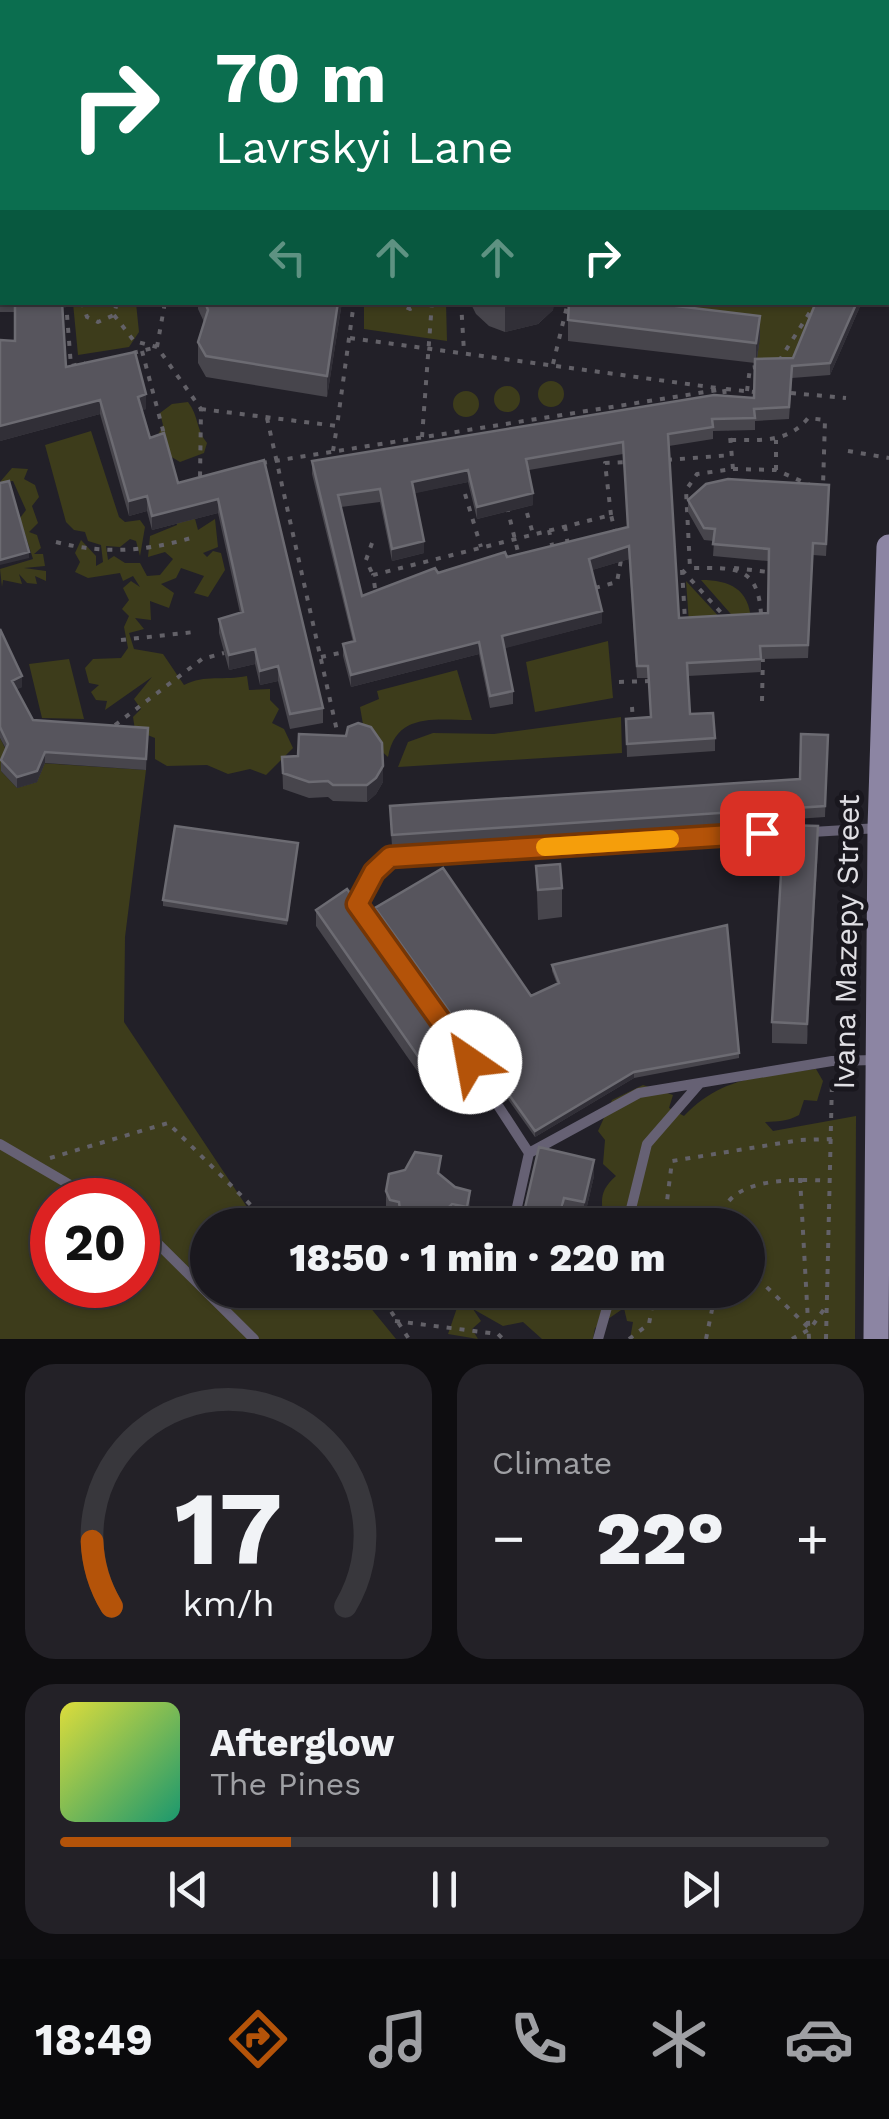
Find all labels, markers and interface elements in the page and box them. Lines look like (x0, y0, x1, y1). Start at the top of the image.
text: 70 m (215, 37, 387, 119)
icon: right (50, 40, 180, 170)
text: Lavrskyi Lane (215, 121, 513, 174)
icon: left (260, 230, 315, 285)
icon: ahead (365, 230, 420, 285)
icon: ahead (470, 230, 525, 285)
icon: right (575, 230, 630, 285)
pin (720, 791, 805, 876)
street label: Ivana Mazepy Street (826, 794, 866, 1090)
icon: arrive (735, 806, 790, 861)
position arrow (418, 1010, 522, 1114)
speed limit sign: 20 (30, 1178, 160, 1308)
text: 18:50 · 1 min · 220 m (290, 1236, 665, 1280)
text: Climate (492, 1444, 612, 1482)
text: 17 (174, 1467, 283, 1589)
text: 22° (596, 1494, 725, 1582)
text: − (492, 1506, 525, 1570)
text: + (796, 1506, 829, 1570)
text: km/h (182, 1583, 275, 1625)
text: Afterglow (210, 1721, 395, 1765)
text: The Pines (210, 1765, 361, 1803)
icon: previous (161, 1862, 216, 1917)
icon: pause (417, 1862, 472, 1917)
icon: next (673, 1862, 728, 1917)
icon: directions (223, 2004, 293, 2074)
icon: music (363, 2004, 433, 2074)
icon: phone (504, 2004, 574, 2074)
icon: climate (644, 2004, 714, 2074)
icon: car (784, 2004, 854, 2074)
text: 18:49 (35, 2013, 153, 2066)

